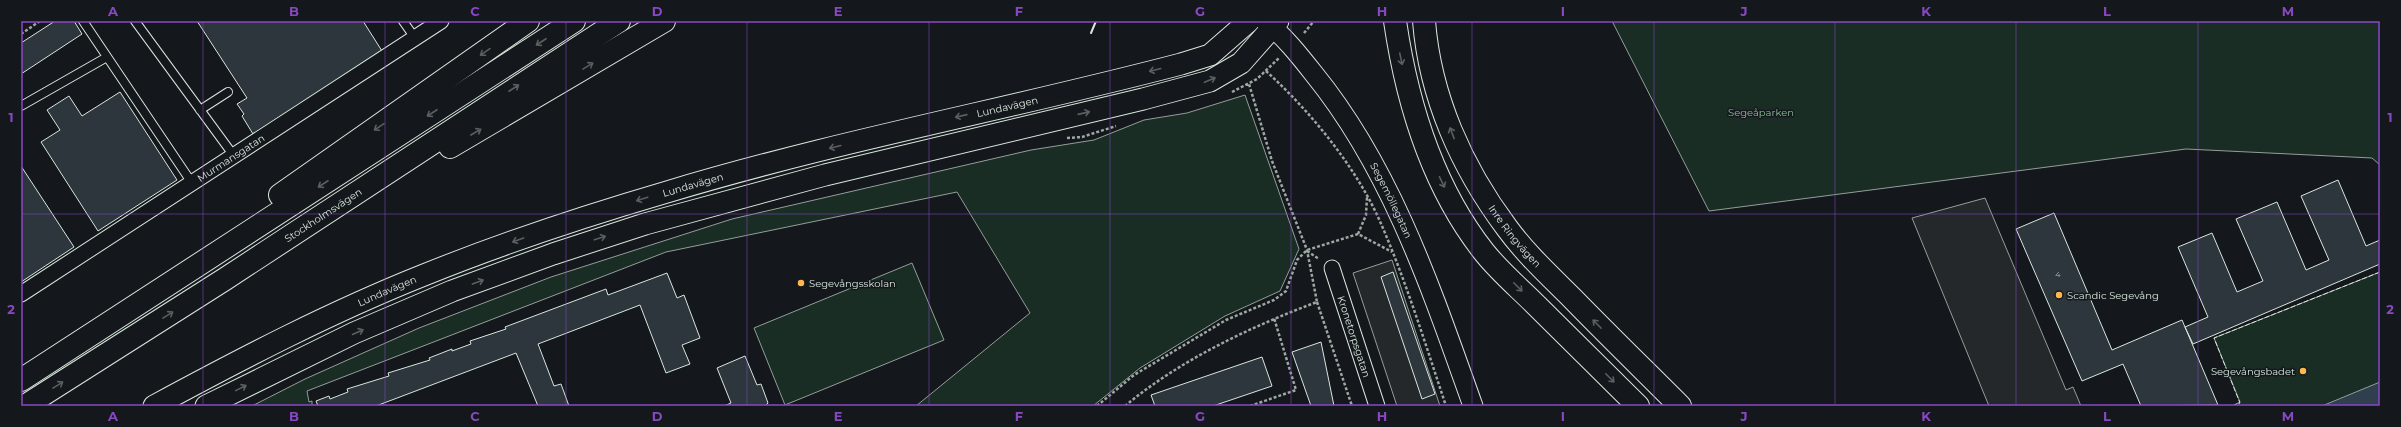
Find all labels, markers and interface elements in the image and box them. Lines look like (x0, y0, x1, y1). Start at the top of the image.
text: A (107, 3, 119, 19)
text: B (289, 3, 299, 19)
text: C (470, 3, 480, 19)
text: D (652, 3, 663, 19)
text: E (834, 3, 843, 19)
text: F (1015, 3, 1023, 19)
text: G (1195, 3, 1205, 19)
text: H (1377, 3, 1387, 19)
text: I (1561, 3, 1565, 19)
text: J (1739, 3, 1748, 19)
text: K (1921, 3, 1931, 19)
text: L (2103, 3, 2111, 19)
text: M (2282, 3, 2294, 19)
one-way arrow (536, 38, 547, 46)
one-way arrow (480, 48, 491, 56)
one-way arrow (1397, 53, 1405, 66)
one-way arrow (582, 61, 594, 69)
one-way arrow (1149, 67, 1162, 75)
one-way arrow (1204, 76, 1216, 83)
one-way arrow (509, 84, 520, 92)
street label: Lundavägen (975, 93, 1039, 120)
park label: Segeåparken (1728, 106, 1794, 119)
one-way arrow (426, 108, 437, 117)
text: 1 (8, 109, 14, 125)
one-way arrow (1078, 109, 1091, 116)
text: 1 (2387, 109, 2393, 125)
one-way arrow (955, 113, 968, 121)
one-way arrow (374, 123, 385, 131)
one-way arrow (470, 127, 482, 135)
one-way arrow (1447, 128, 1455, 140)
street label: Murmansgatan (195, 132, 267, 185)
one-way arrow (829, 144, 842, 151)
street label: Segemöllegatan (1367, 160, 1415, 240)
street label: Lundavägen (661, 170, 725, 200)
one-way arrow (1439, 176, 1446, 188)
one-way arrow (318, 180, 329, 188)
street label: Stockholmsvägen (282, 185, 364, 245)
one-way arrow (636, 196, 649, 203)
street label: Inre Ringvägen (1485, 202, 1544, 270)
one-way arrow (594, 234, 606, 242)
one-way arrow (513, 236, 525, 244)
house number: 4 (2055, 269, 2061, 279)
street label: Lundavägen (356, 273, 418, 309)
one-way arrow (471, 277, 483, 285)
place label: Segevångsskolan (809, 277, 896, 290)
marker: Segevångsskolan (796, 278, 806, 288)
one-way arrow (1513, 282, 1523, 292)
place label: Scandic Segevång (2067, 289, 2159, 302)
marker: Scandic Segevång (2054, 290, 2064, 300)
street label: Kronetorpsgatan (1334, 294, 1373, 379)
text: 2 (7, 301, 15, 317)
text: 2 (2386, 301, 2394, 317)
one-way arrow (162, 311, 174, 319)
one-way arrow (1593, 319, 1602, 329)
one-way arrow (351, 327, 363, 335)
place label: Segevångsbadet (2211, 365, 2295, 378)
marker: Segevångsbadet (2298, 366, 2308, 376)
one-way arrow (1605, 373, 1615, 383)
one-way arrow (52, 381, 63, 389)
one-way arrow (234, 384, 246, 391)
text: A (107, 408, 119, 424)
text: B (289, 408, 299, 424)
text: C (470, 408, 480, 424)
text: D (652, 408, 663, 424)
text: E (834, 408, 843, 424)
text: F (1015, 408, 1023, 424)
text: G (1195, 408, 1205, 424)
text: H (1377, 408, 1387, 424)
text: I (1561, 408, 1565, 424)
text: J (1739, 408, 1748, 424)
text: K (1921, 408, 1931, 424)
text: L (2103, 408, 2111, 424)
text: M (2282, 408, 2294, 424)

